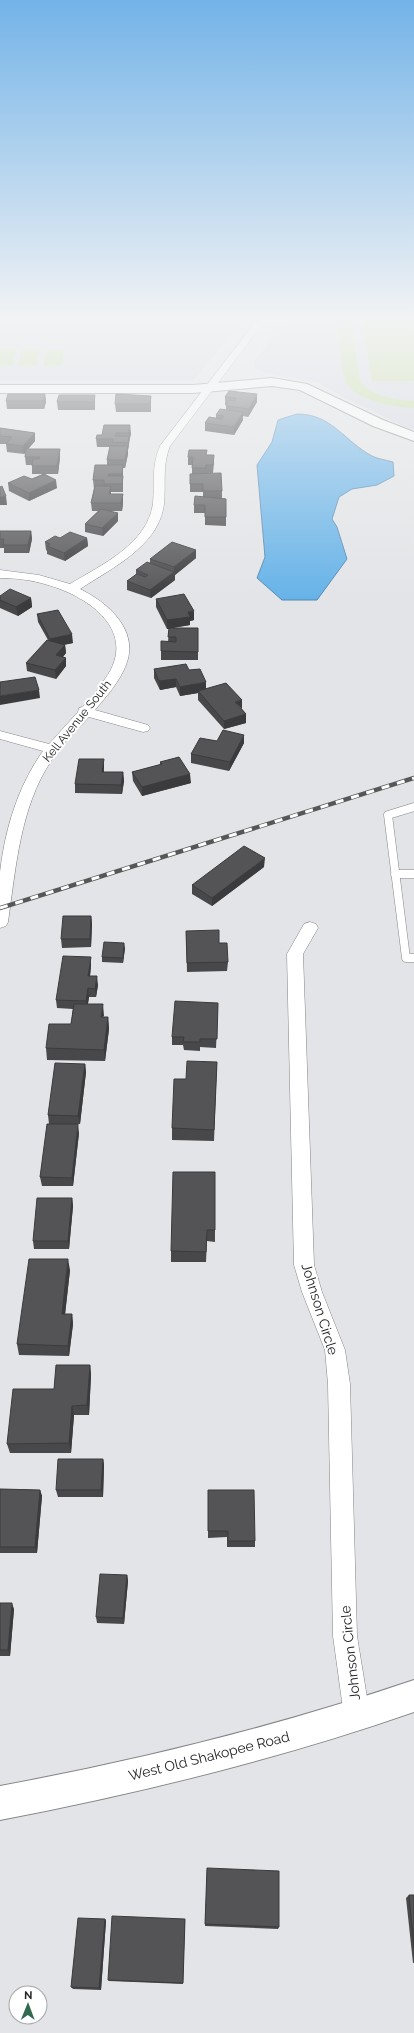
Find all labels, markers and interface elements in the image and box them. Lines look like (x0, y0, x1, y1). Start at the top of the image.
street label: Kell Avenue South (40, 677, 114, 765)
street label: Johnson Circle (298, 1261, 342, 1357)
street label: Johnson Circle (337, 1605, 363, 1701)
street label: West Old Shakopee Road (127, 1728, 291, 1784)
north arrow (8, 1985, 48, 2025)
text: N (24, 1989, 32, 2002)

